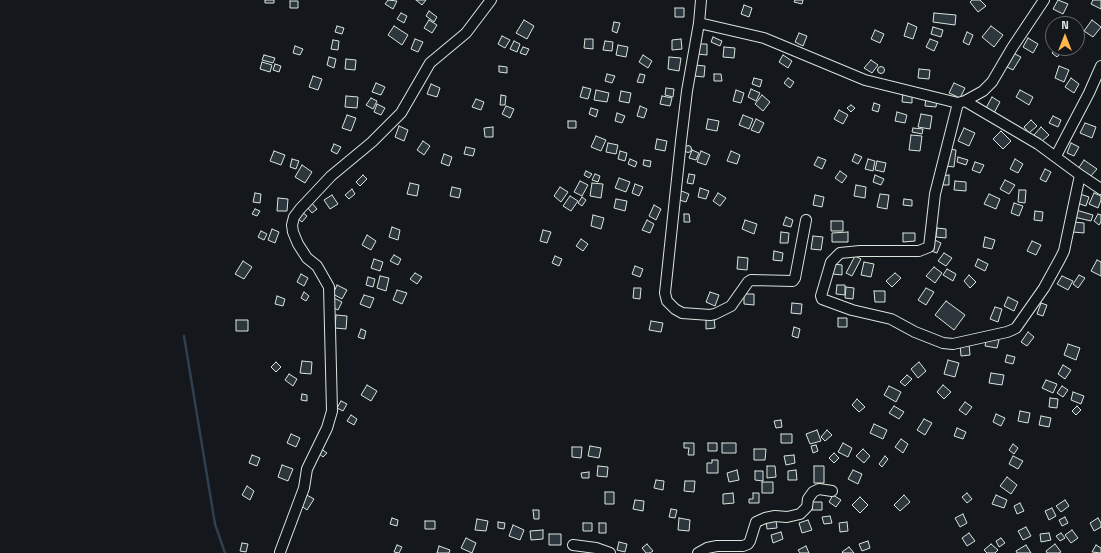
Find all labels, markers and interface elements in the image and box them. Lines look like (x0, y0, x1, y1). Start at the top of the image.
north arrow (1045, 16, 1085, 56)
text: N (1061, 17, 1069, 33)

